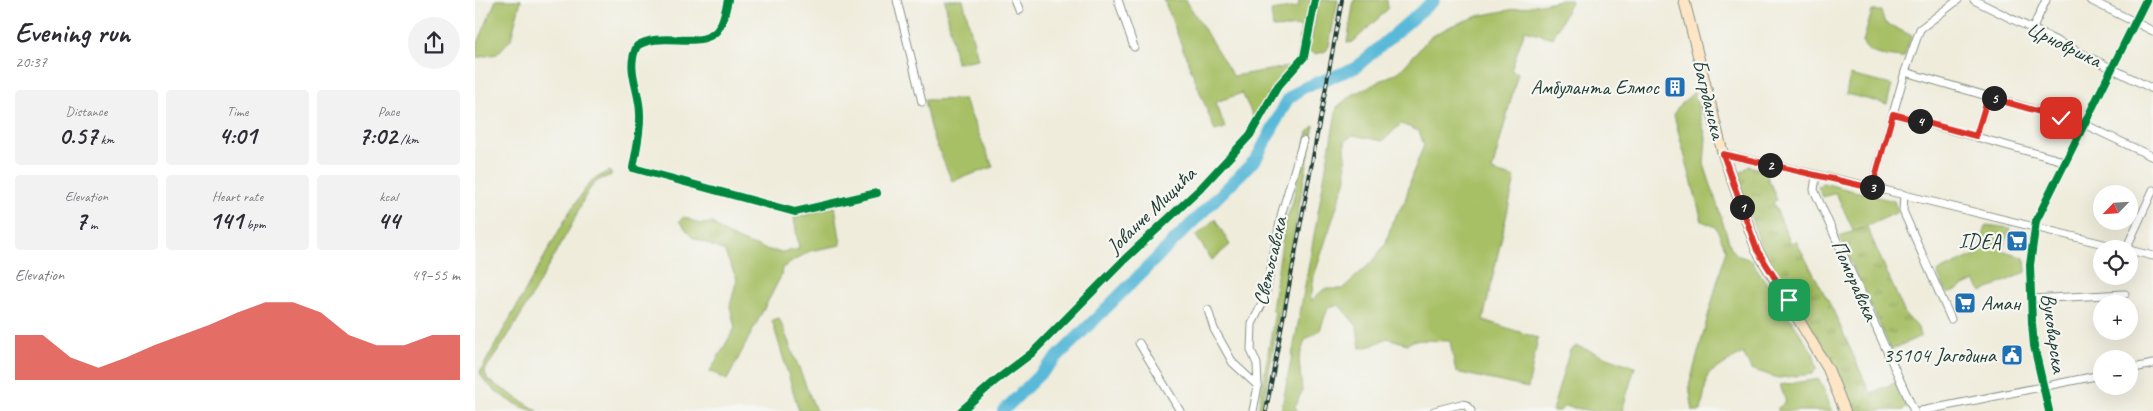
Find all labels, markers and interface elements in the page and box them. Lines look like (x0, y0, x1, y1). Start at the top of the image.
text: Evening run (15, 15, 130, 50)
street label: Црновршка (2023, 15, 2107, 74)
button: share (408, 17, 460, 69)
text: 20:37 (15, 52, 47, 72)
street label: Багрданска (1687, 56, 1732, 144)
place label: Амбуланта Елмос (1530, 74, 1661, 100)
building icon: Амбуланта Елмос (1663, 75, 1687, 99)
pin: 5 (1981, 86, 2007, 110)
text: 5 (1991, 90, 1998, 107)
pin (2040, 97, 2082, 139)
text: Distance (66, 103, 107, 120)
text: Time (227, 103, 248, 120)
text: Pace (378, 103, 399, 120)
icon: check (2047, 104, 2075, 132)
pin: 4 (1907, 108, 1933, 134)
text: 4 (1917, 113, 1924, 130)
text: 0.57 (59, 120, 97, 152)
text: 4:01 (218, 120, 257, 152)
text: 7:02 (358, 120, 397, 152)
text: km (97, 131, 114, 148)
text: /km (397, 131, 419, 148)
pin: 2 (1757, 152, 1783, 178)
text: 2 (1767, 157, 1774, 174)
street label: Јованче Мицића (1100, 160, 1202, 260)
pin: 3 (1859, 174, 1885, 200)
text: 3 (1869, 179, 1876, 196)
north arrow (2093, 185, 2137, 230)
map controls (2093, 185, 2138, 395)
text: Elevation (65, 188, 108, 205)
text: Heart rate (212, 188, 263, 205)
text: kcal (379, 188, 398, 205)
pin: 1 (1729, 194, 1755, 220)
text: 1 (1739, 199, 1746, 216)
text: 7 (75, 205, 86, 237)
text: 141 (209, 205, 243, 237)
text: 44 (377, 205, 400, 237)
street label: Светосавска (1247, 212, 1293, 308)
text: m (86, 216, 98, 233)
text: bpm (243, 216, 266, 233)
place label: IDEA (1958, 228, 2001, 254)
supermarket icon: IDEA (2005, 229, 2029, 253)
street label: Поморавска (1826, 236, 1885, 326)
button: locate (2093, 240, 2138, 285)
text: Elevation (15, 265, 64, 285)
text: 49–55 m (411, 265, 460, 285)
pin (1768, 279, 1810, 321)
icon: arrive (1775, 286, 1803, 314)
place label: Аман (1981, 290, 2022, 316)
supermarket icon: Аман (1953, 291, 1977, 315)
street label: Вуковарска (2036, 292, 2073, 376)
button: + (2093, 295, 2138, 340)
place label: 35104 Јагодина (1883, 342, 1998, 368)
public building icon: 35104 Јагодина (2000, 343, 2024, 367)
button: − (2093, 350, 2138, 395)

